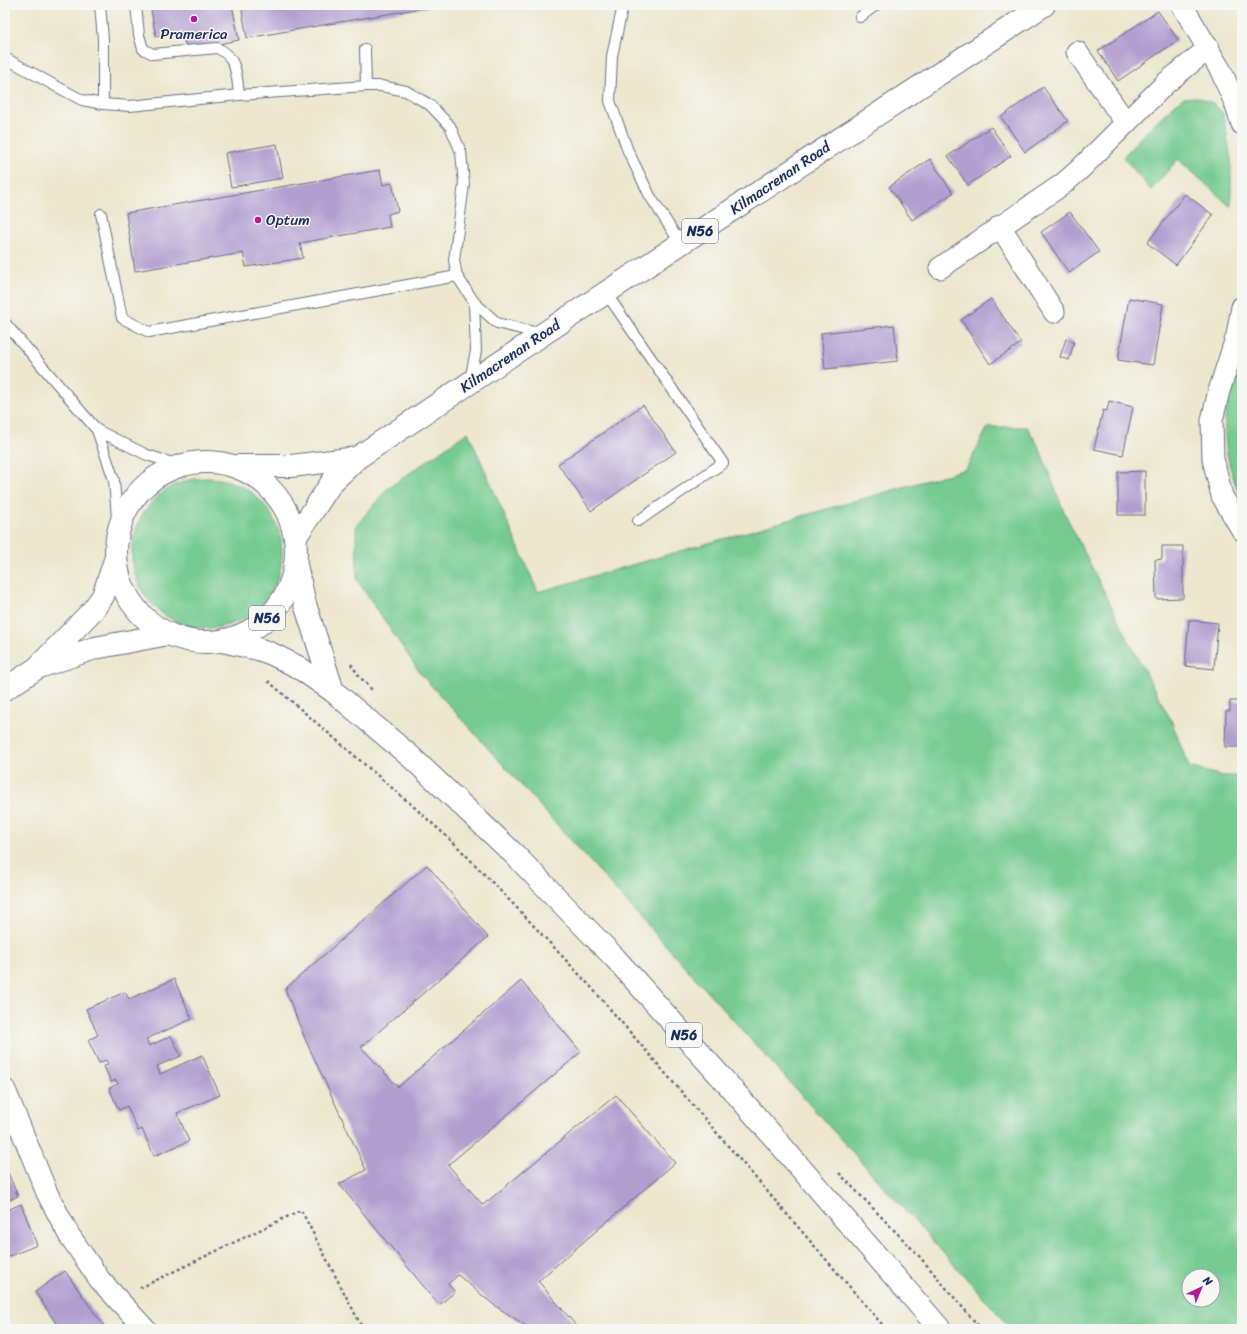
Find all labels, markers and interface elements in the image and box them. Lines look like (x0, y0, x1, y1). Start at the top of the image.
marker: Pramerica (189, 14, 199, 24)
place label: Pramerica (160, 21, 228, 47)
street label: Kilmacrenan Road (724, 134, 837, 222)
place label: Optum (266, 207, 310, 233)
marker: Optum (253, 215, 263, 225)
road number: N56 (682, 219, 718, 243)
street label: Kilmacrenan Road (454, 312, 567, 400)
road number: N56 (249, 606, 285, 630)
road number: N56 (666, 1023, 702, 1047)
north arrow (1181, 1268, 1221, 1308)
text: N (1198, 1271, 1217, 1291)

